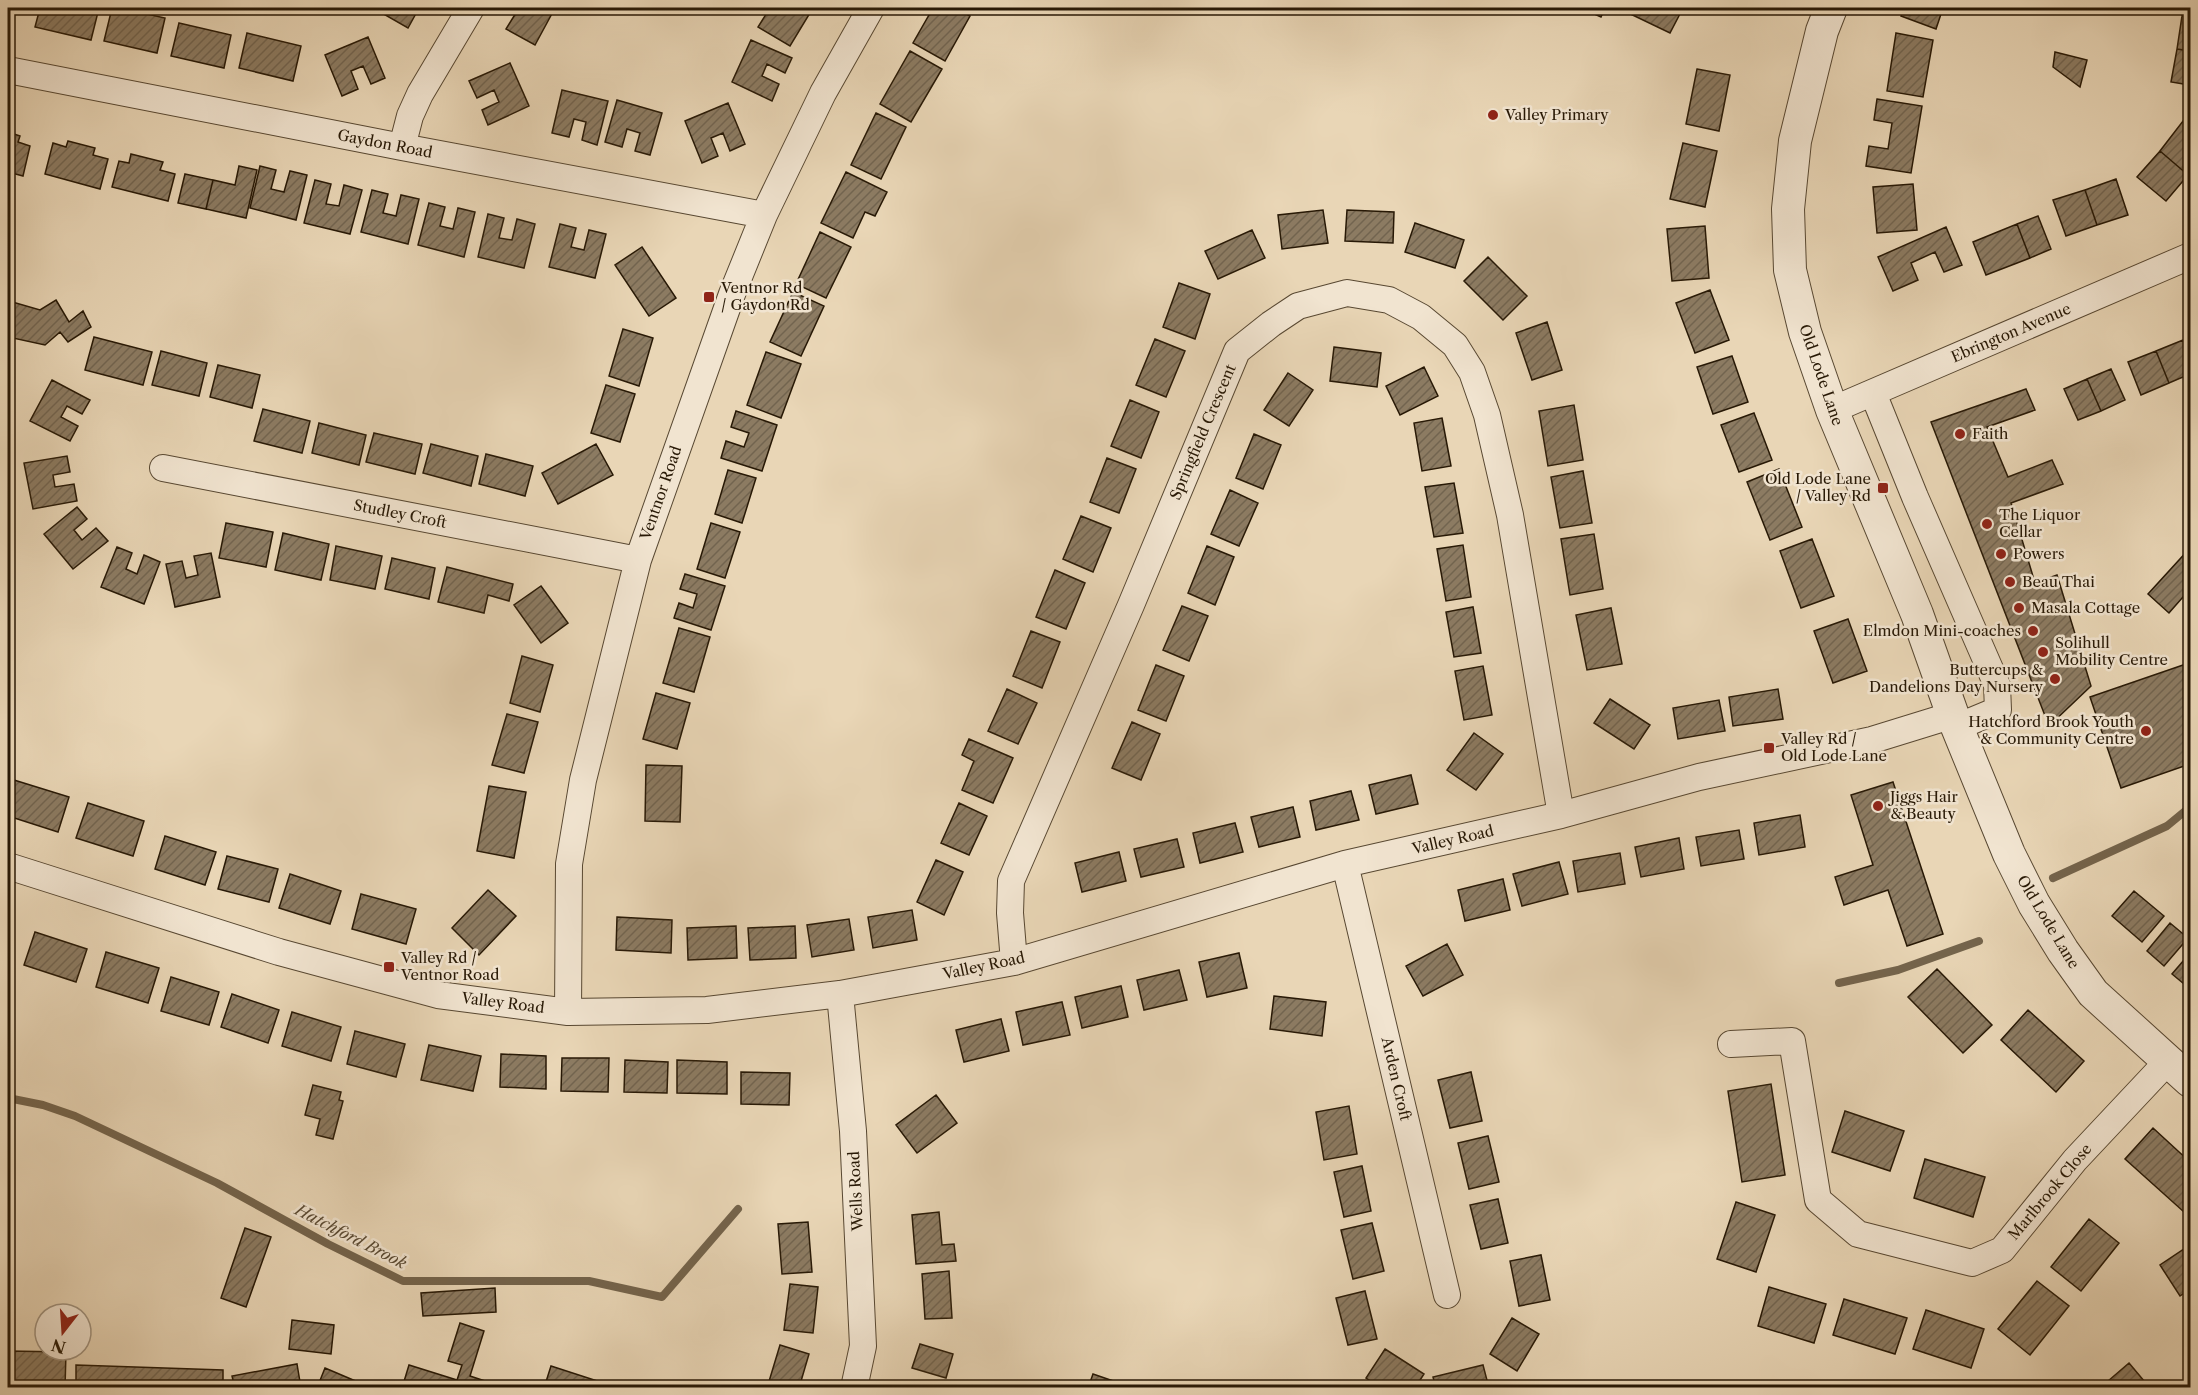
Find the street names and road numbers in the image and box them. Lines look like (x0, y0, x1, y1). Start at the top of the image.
street label: Gaydon Road (336, 125, 434, 162)
street label: Ebrington Avenue (1948, 299, 2074, 366)
street label: Old Lode Lane (1795, 322, 1848, 428)
street label: Springfield Crescent (1165, 361, 1240, 502)
street label: Ventnor Road (635, 443, 686, 543)
street label: Studley Croft (352, 495, 449, 532)
street label: Valley Road (1409, 821, 1496, 858)
street label: Old Lode Lane (2013, 871, 2084, 972)
street label: Valley Road (940, 948, 1027, 984)
street label: Valley Road (460, 988, 546, 1017)
street label: Arden Croft (1377, 1034, 1415, 1123)
street label: Marlbrook Close (2004, 1140, 2095, 1244)
street label: Wells Road (844, 1151, 867, 1233)

